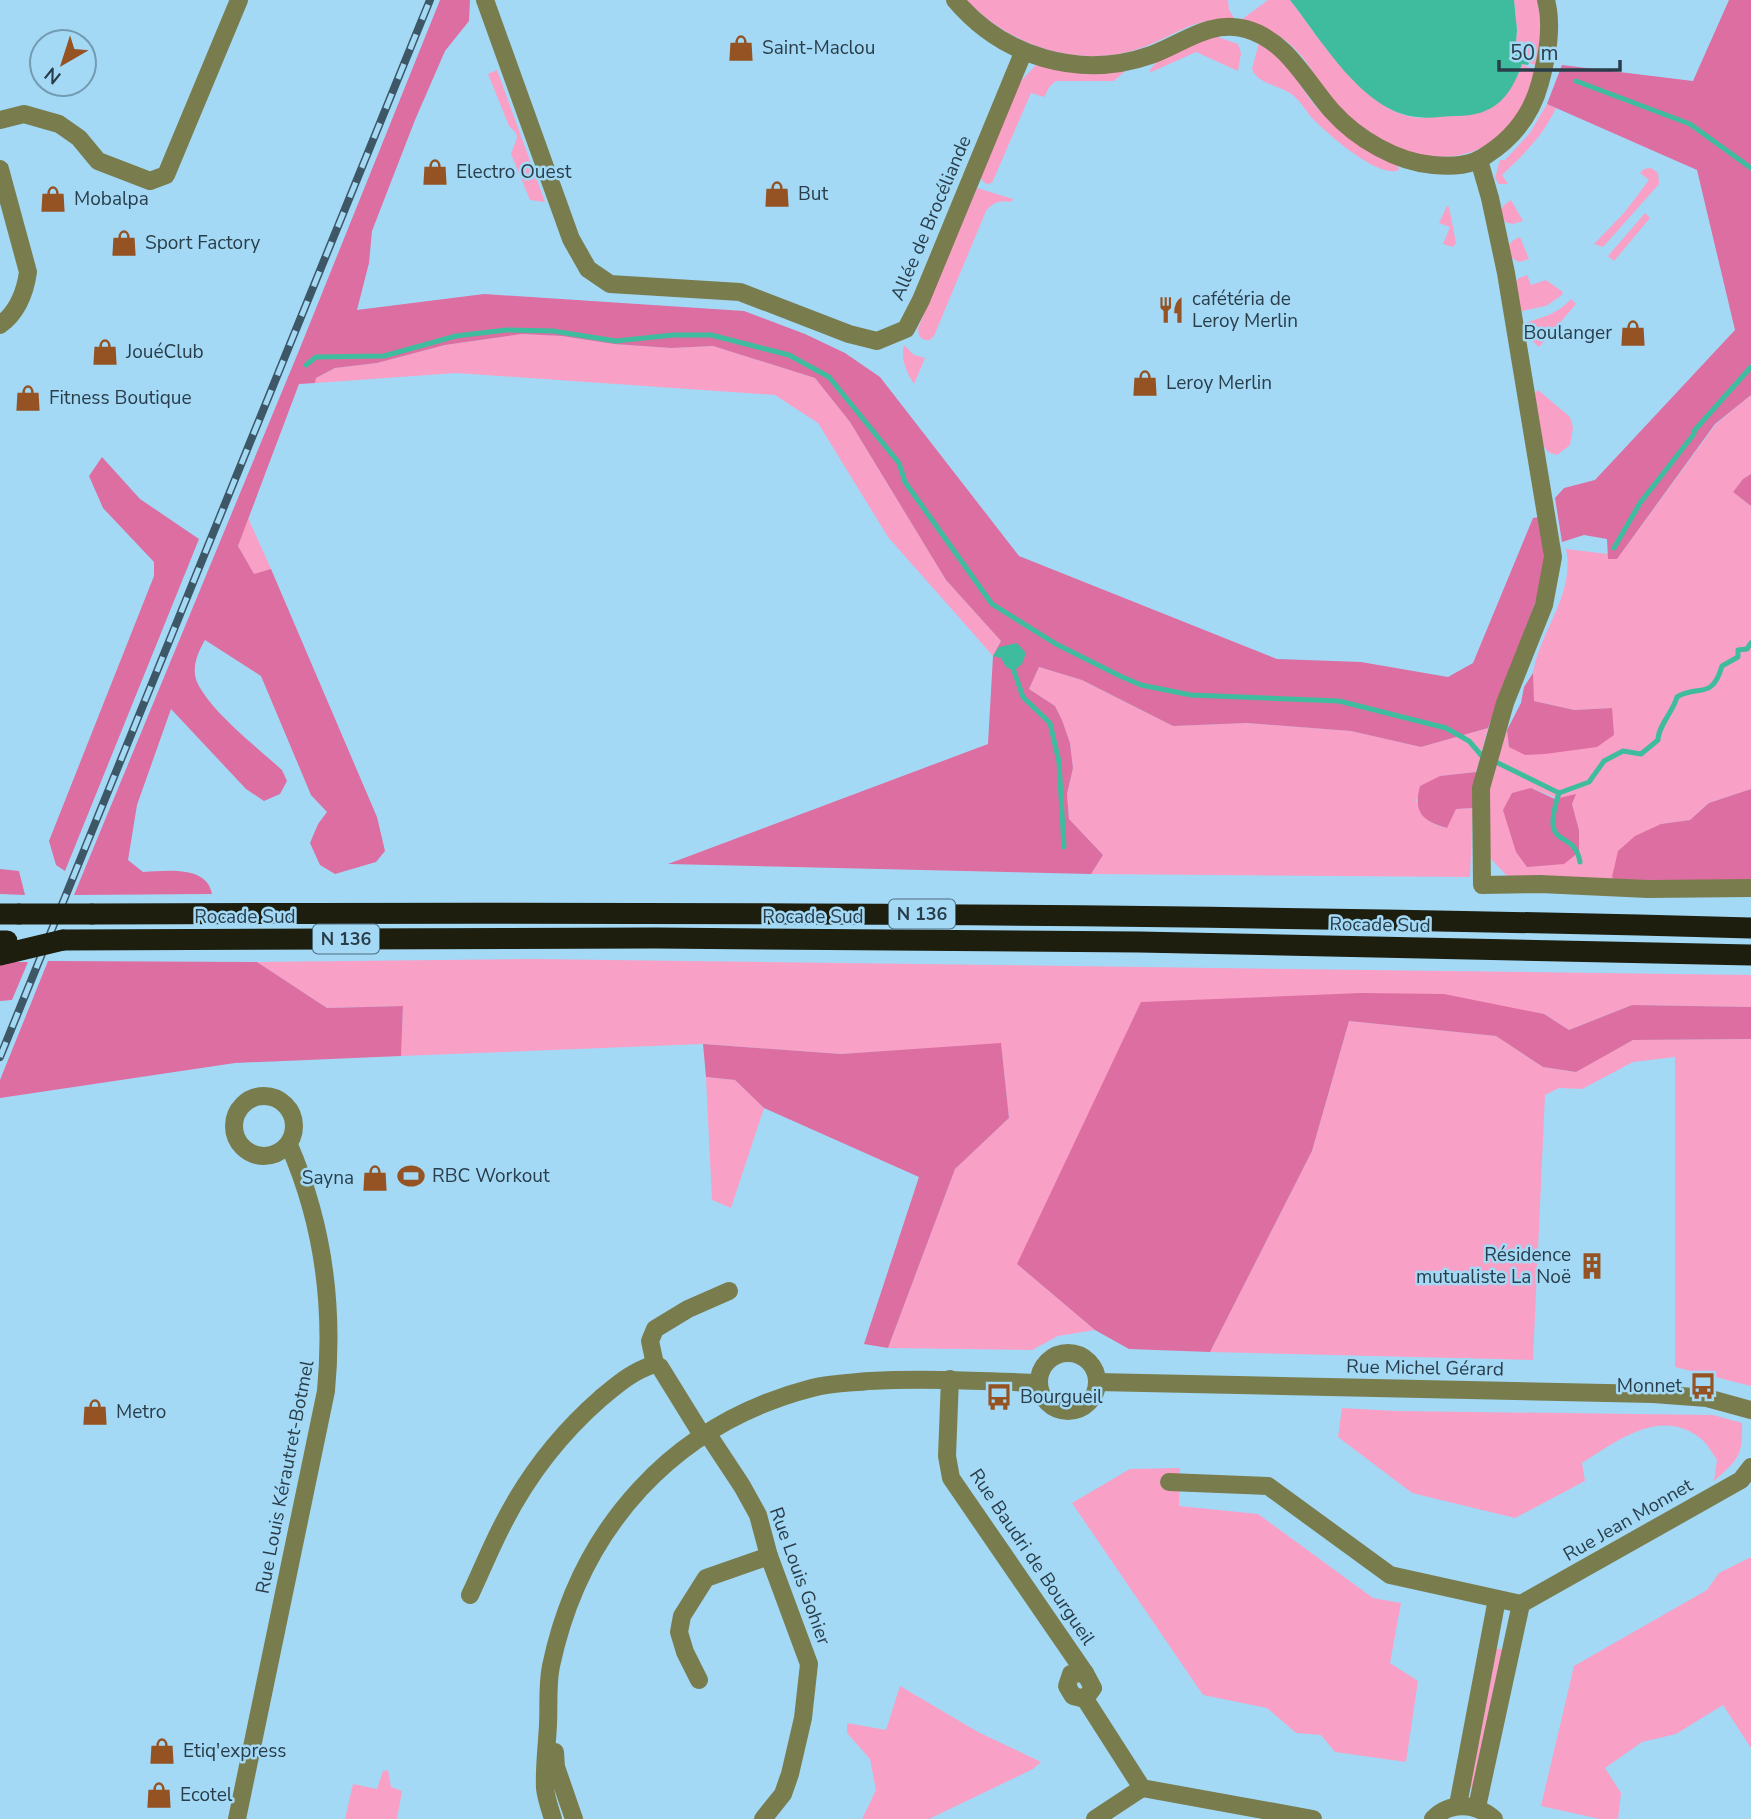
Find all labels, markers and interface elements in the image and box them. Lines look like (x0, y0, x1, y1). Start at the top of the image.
north arrow (28, 28, 98, 98)
scale bar (1499, 28, 1620, 72)
shop icon: Saint-Maclou (726, 33, 756, 63)
place label: Saint-Maclou (762, 35, 875, 61)
text: 50 m (1510, 39, 1559, 67)
text: N (39, 61, 67, 90)
street label: Allée de Brocéliande (884, 131, 978, 305)
shop icon: Electro Ouest (420, 157, 450, 187)
place label: Electro Ouest (456, 159, 572, 185)
shop icon: But (762, 179, 792, 209)
place label: But (798, 181, 829, 207)
shop icon: Mobalpa (38, 184, 68, 214)
place label: Mobalpa (74, 186, 149, 212)
shop icon: Sport Factory (109, 228, 139, 258)
place label: Sport Factory (145, 230, 261, 256)
place label: cafétéria de Leroy Merlin (1192, 286, 1298, 334)
restaurant icon: cafétéria de Leroy Merlin (1156, 295, 1186, 325)
shop icon: Boulanger (1618, 318, 1648, 348)
place label: Boulanger (1523, 320, 1612, 346)
shop icon: JouéClub (90, 337, 120, 367)
place label: JouéClub (125, 339, 204, 365)
shop icon: Leroy Merlin (1130, 368, 1160, 398)
place label: Leroy Merlin (1166, 370, 1272, 396)
shop icon: Fitness Boutique (13, 383, 43, 413)
place label: Fitness Boutique (49, 385, 192, 411)
road number: N 136 (889, 900, 955, 929)
street label: Rocade Sud (194, 904, 296, 930)
street label: Rocade Sud (762, 904, 864, 930)
street label: Rocade Sud (1329, 911, 1431, 939)
road number: N 136 (313, 924, 379, 954)
sports icon: RBC Workout (396, 1161, 426, 1191)
shop icon: Sayna (360, 1163, 390, 1193)
place label: RBC Workout (432, 1163, 550, 1189)
place label: Sayna (302, 1165, 354, 1191)
place label: Résidence mutualiste La Noë (1416, 1242, 1571, 1290)
building icon: Résidence mutualiste La Noë (1577, 1251, 1607, 1281)
street label: Rue Michel Gérard (1346, 1354, 1504, 1382)
street label: Rue Louis Kérautret-Botmel (250, 1358, 320, 1596)
bus stop icon: Monnet (1688, 1371, 1718, 1401)
place label: Monnet (1617, 1373, 1682, 1399)
bus stop icon: Bourgueil (984, 1382, 1014, 1412)
place label: Bourgueil (1020, 1384, 1103, 1410)
shop icon: Metro (80, 1397, 110, 1427)
place label: Metro (116, 1399, 166, 1425)
street label: Rue Baudri de Bourgueil (963, 1464, 1101, 1651)
street label: Rue Jean Monnet (1558, 1472, 1698, 1568)
street label: Rue Louis Gohier (763, 1504, 837, 1649)
shop icon: Etiq'express (147, 1736, 177, 1766)
place label: Etiq'express (183, 1738, 286, 1764)
shop icon: Ecotel (144, 1780, 174, 1810)
place label: Ecotel (180, 1782, 233, 1808)

